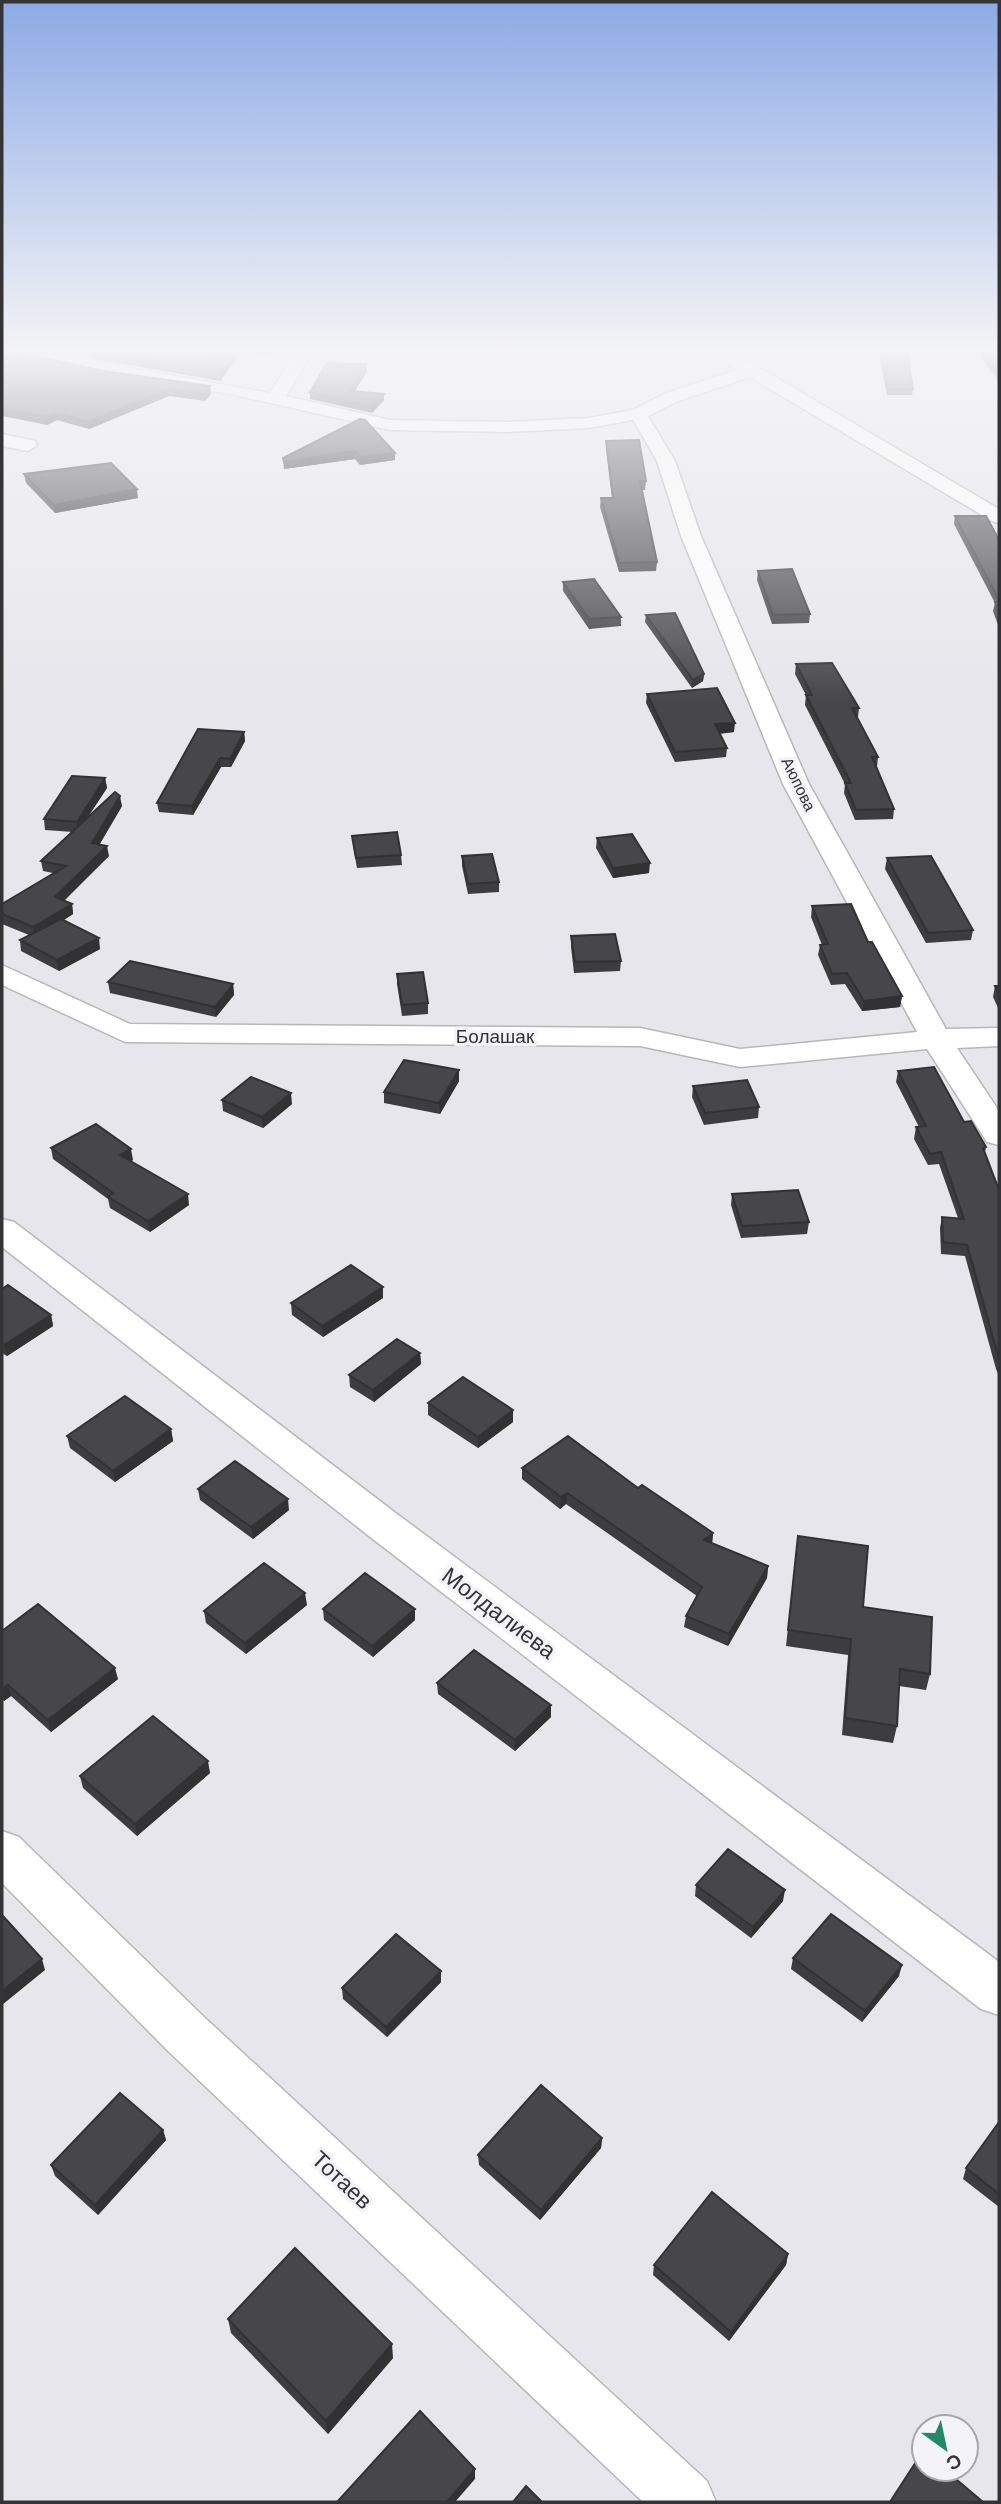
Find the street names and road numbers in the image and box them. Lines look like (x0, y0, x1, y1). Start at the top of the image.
street label: Аюпова (778, 755, 819, 814)
street label: Болашак (456, 1026, 535, 1047)
street label: Молдалиева (437, 1562, 561, 1664)
street label: Тотаев (307, 2146, 377, 2214)

